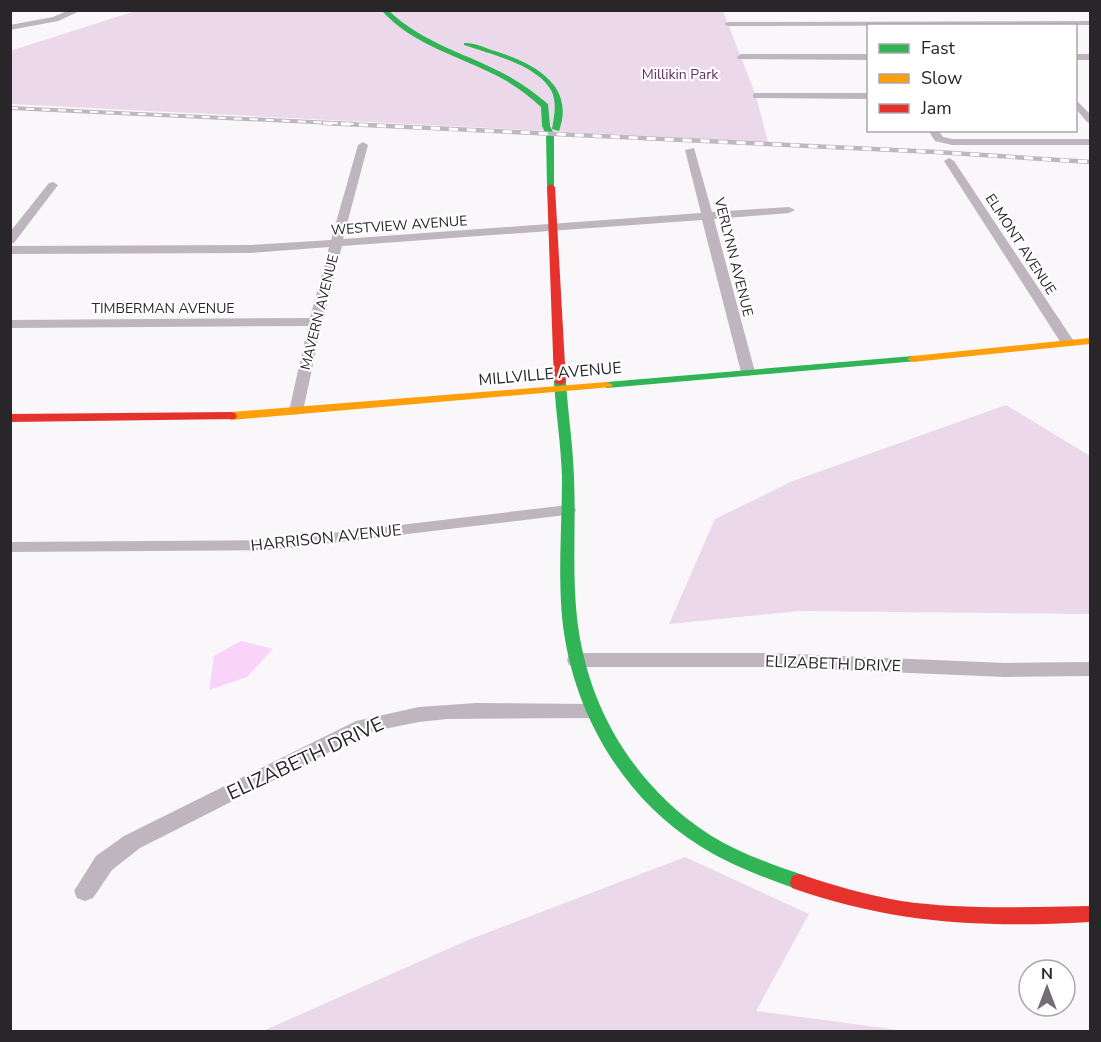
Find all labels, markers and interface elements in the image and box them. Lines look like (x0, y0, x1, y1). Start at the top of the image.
legend (867, 24, 1077, 132)
text: Fast (921, 36, 956, 60)
park label: Millikin Park (642, 65, 719, 84)
text: Slow (921, 66, 962, 90)
text: Jam (920, 96, 952, 120)
street label: ELMONT AVENUE (981, 190, 1060, 298)
street label: VERLYNN AVENUE (709, 195, 757, 319)
street label: WESTVIEW AVENUE (330, 211, 468, 240)
street label: MAVERN AVENUE (296, 252, 343, 372)
street label: TIMBERMAN AVENUE (91, 299, 235, 318)
street label: MILLVILLE AVENUE (478, 357, 623, 391)
street label: HARRISON AVENUE (250, 519, 403, 557)
street label: ELIZABETH DRIVE (765, 651, 901, 677)
street label: ELIZABETH DRIVE (223, 710, 388, 807)
north arrow (1017, 958, 1077, 1018)
text: N (1041, 963, 1053, 985)

